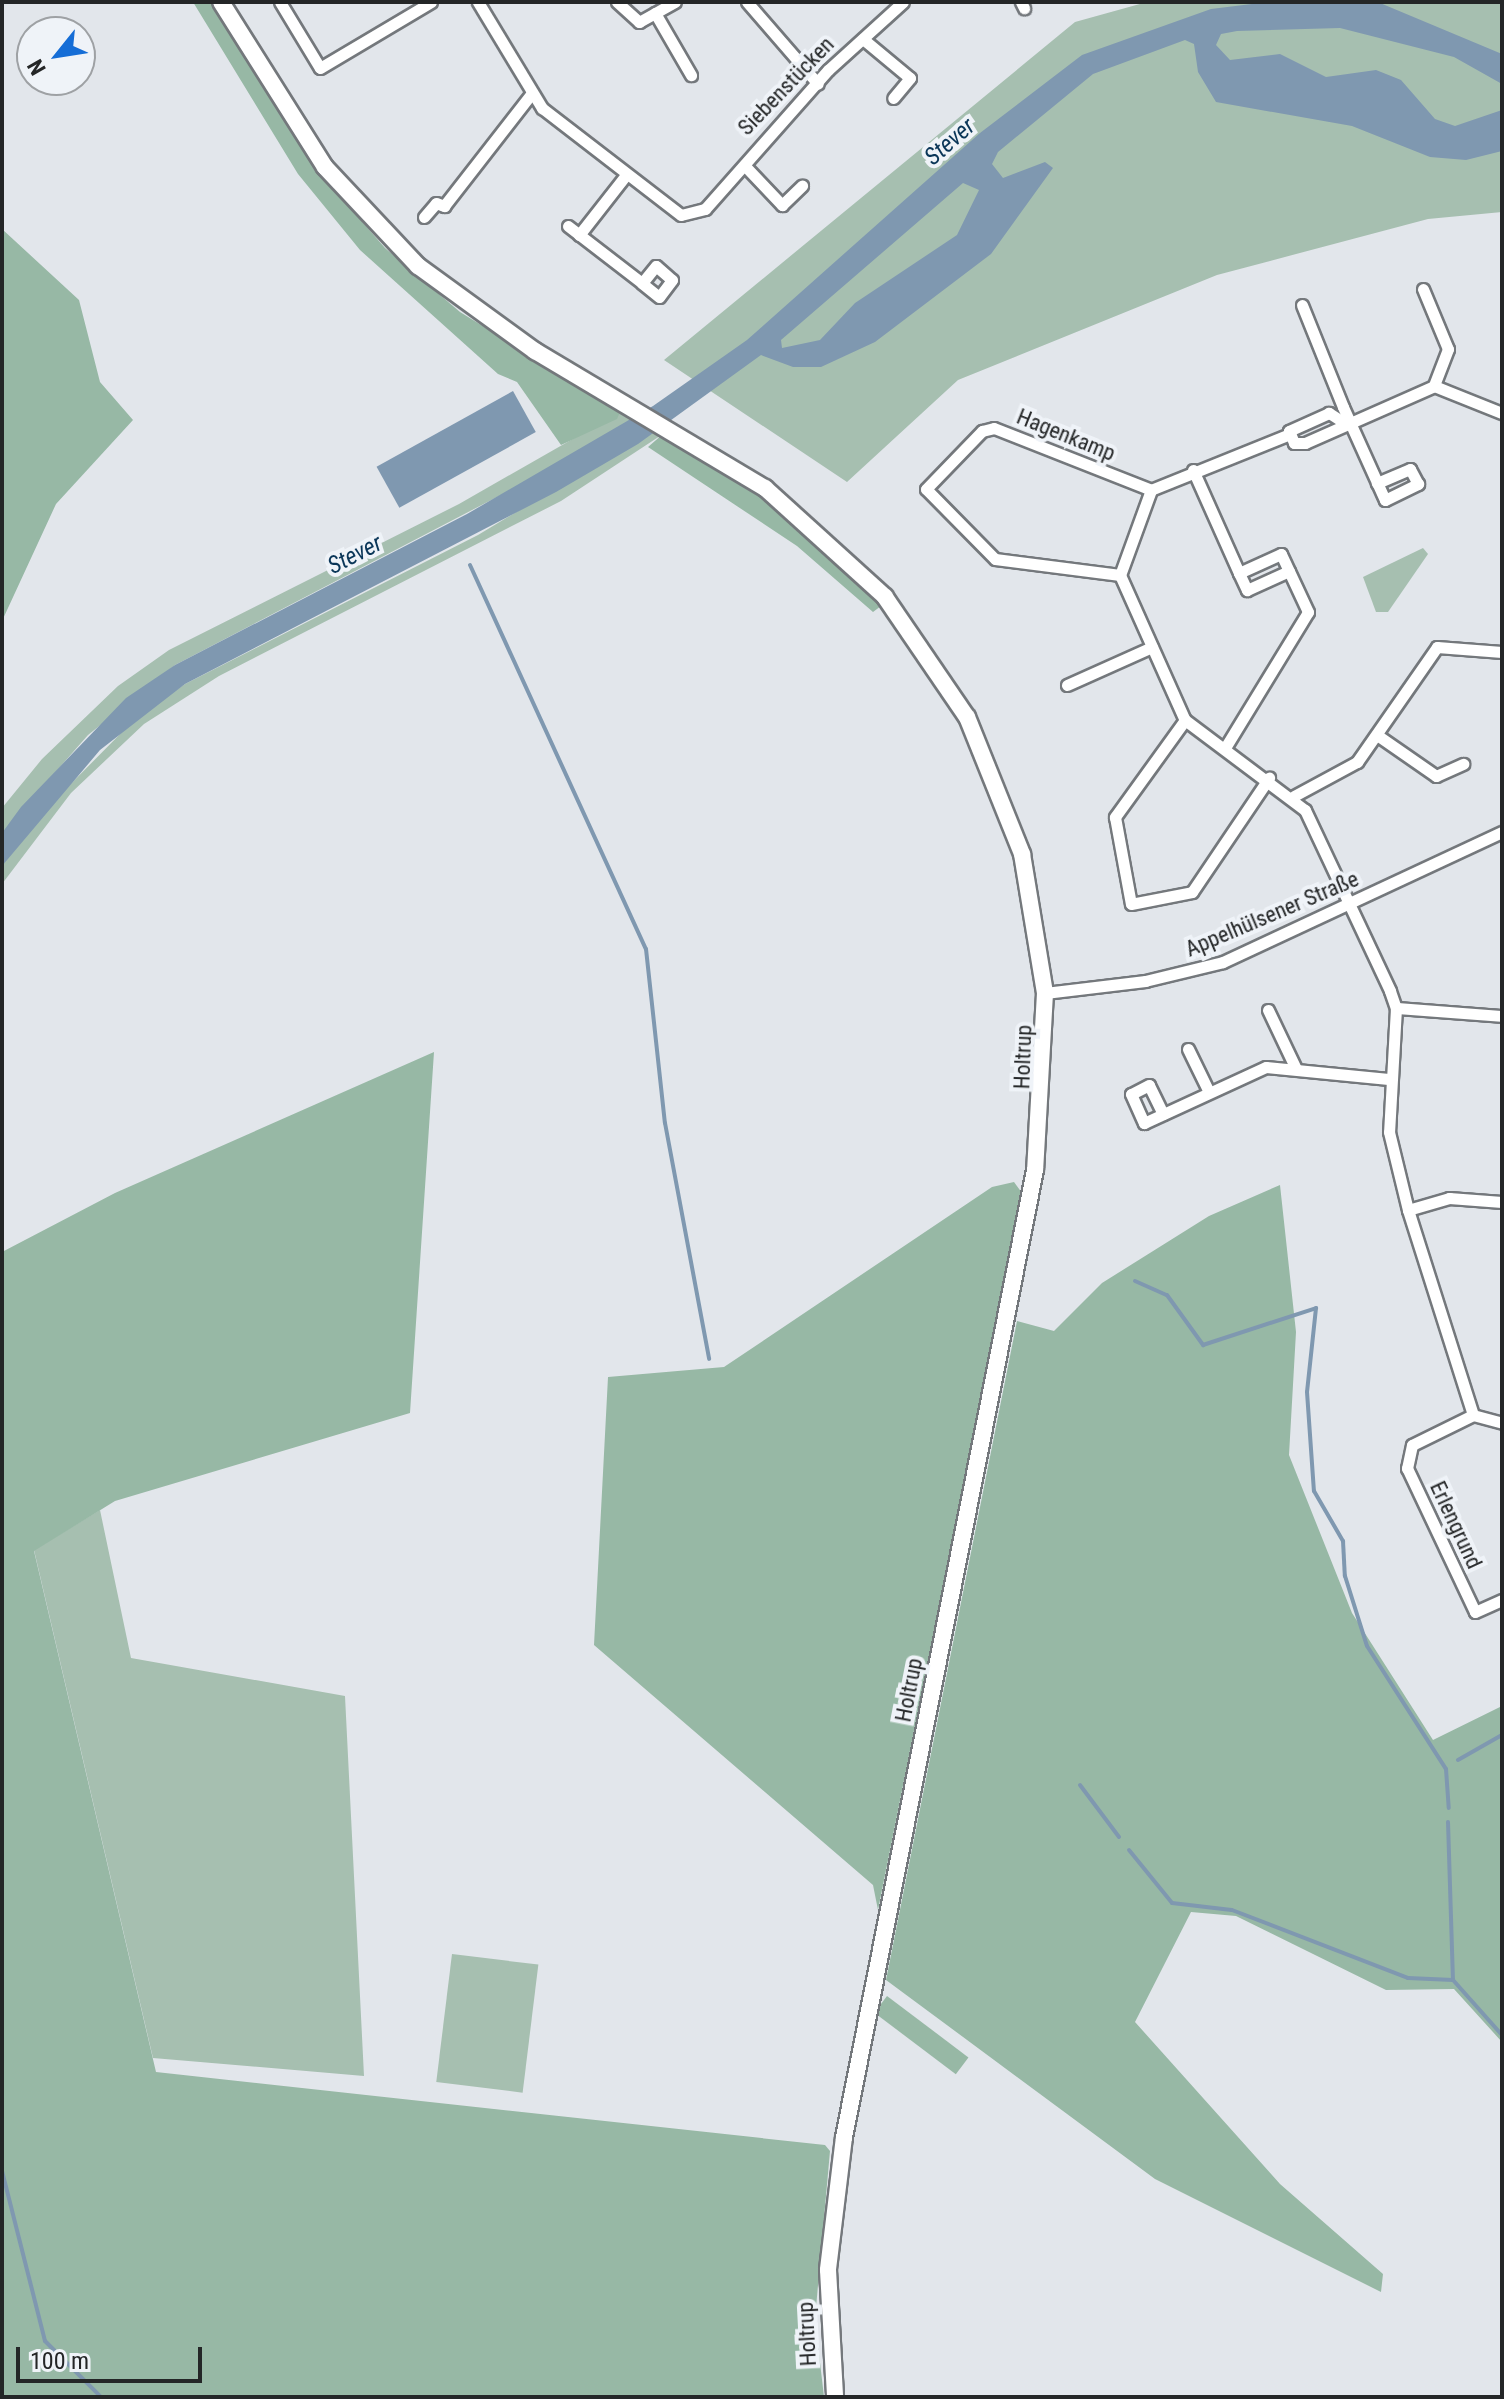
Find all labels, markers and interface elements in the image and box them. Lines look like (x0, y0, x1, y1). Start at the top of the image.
north arrow (16, 16, 96, 96)
street label: Siebenstücken (733, 31, 839, 141)
text: N (22, 55, 51, 79)
water label: Stever (919, 112, 981, 172)
street label: Hagenkamp (1013, 403, 1119, 467)
water label: Stever (323, 529, 387, 581)
street label: Appelhülsener Straße (1181, 866, 1363, 962)
street label: Holtrup (1009, 1024, 1037, 1090)
street label: Erlengrund (1424, 1477, 1488, 1573)
street label: Holtrup (890, 1656, 928, 1724)
street label: Holtrup (792, 2301, 822, 2367)
scale bar (20, 2331, 206, 2381)
text: 100 m (30, 2347, 89, 2375)

